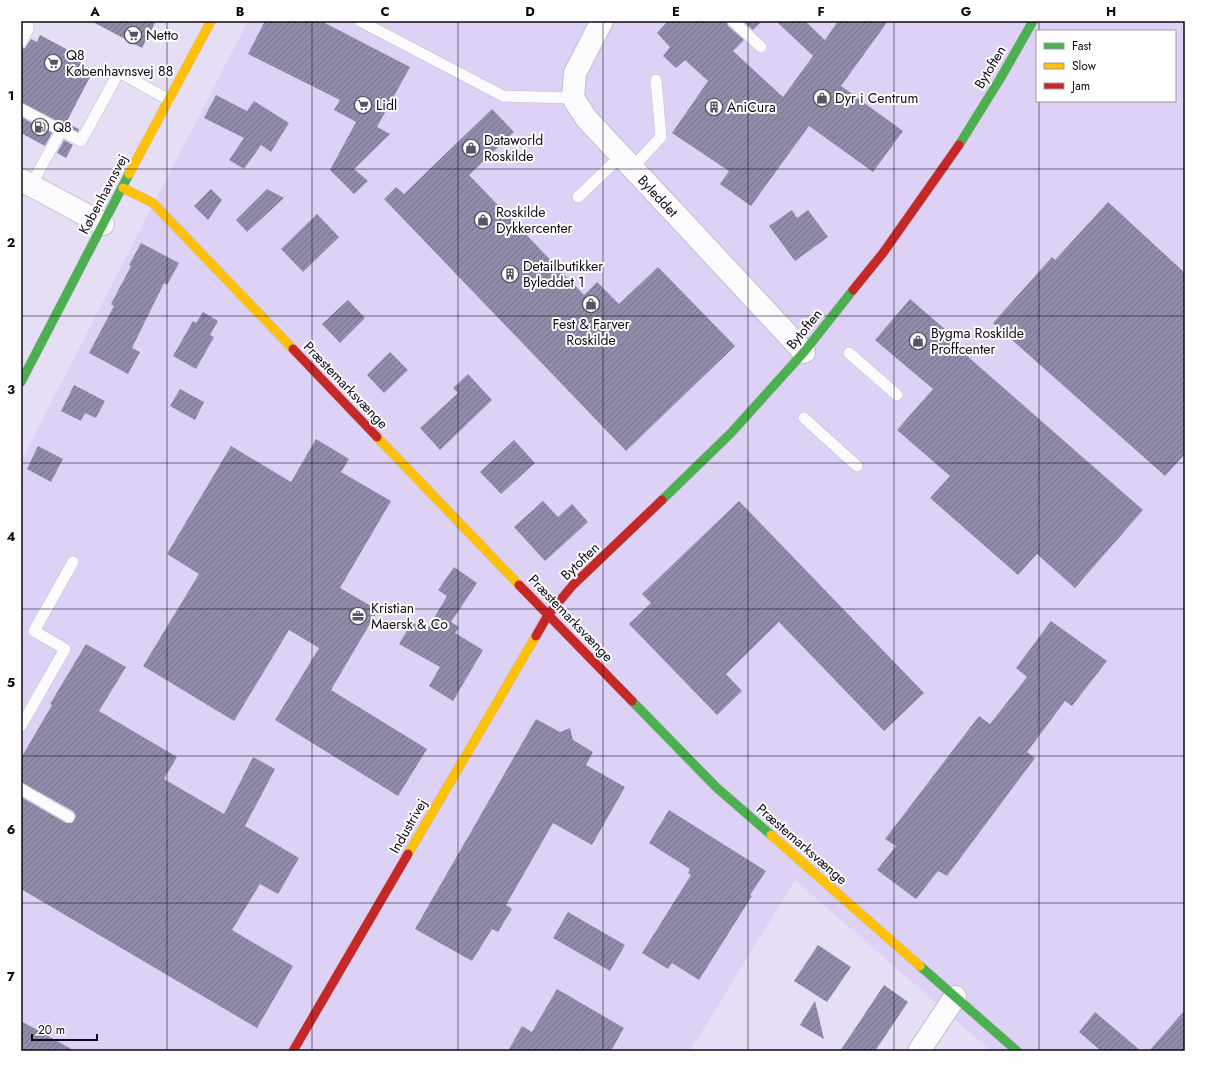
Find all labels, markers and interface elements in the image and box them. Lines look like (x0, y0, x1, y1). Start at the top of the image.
text: A (89, 2, 100, 21)
text: B (236, 2, 245, 21)
text: C (380, 2, 390, 21)
text: D (525, 2, 535, 21)
text: E (672, 2, 680, 21)
text: F (817, 2, 825, 21)
text: G (961, 2, 972, 21)
text: H (1106, 2, 1116, 21)
supermarket icon: Netto (123, 25, 143, 45)
place label: Netto (146, 25, 179, 45)
legend (1036, 30, 1176, 102)
text: Fast (1072, 37, 1091, 55)
street label: Bytoften (969, 42, 1011, 92)
place label: Q8 Københavnsvej 88 (66, 45, 173, 81)
supermarket icon: Q8 Københavnsvej 88 (43, 53, 63, 73)
text: Slow (1072, 57, 1097, 75)
text: Jam (1070, 77, 1090, 95)
text: 1 (8, 86, 14, 105)
shop icon: Dyr i Centrum (812, 88, 832, 108)
place label: Dyr i Centrum (835, 88, 918, 108)
supermarket icon: Lidl (353, 95, 373, 115)
place label: Lidl (376, 95, 397, 115)
building icon: AniCura (704, 97, 724, 117)
place label: AniCura (727, 97, 776, 117)
fuel station icon: Q8 (30, 117, 50, 137)
place label: Q8 (53, 117, 72, 137)
place label: Dataworld Roskilde (484, 130, 543, 166)
shop icon: Dataworld Roskilde (461, 138, 481, 158)
street label: Københavnsvej (74, 151, 132, 237)
street label: Byleddet (633, 171, 683, 222)
place label: Roskilde Dykkercenter (496, 202, 573, 238)
shop icon: Roskilde Dykkercenter (473, 210, 493, 230)
text: 2 (7, 233, 15, 252)
place label: Detailbutikker Byleddet 1 (523, 256, 603, 292)
building icon: Detailbutikker Byleddet 1 (500, 264, 520, 284)
shop icon: Fest & Farver Roskilde (581, 294, 601, 314)
street label: Bytoften (781, 304, 827, 354)
place label: Fest & Farver Roskilde (552, 314, 630, 350)
place label: Bygma Roskilde Proffcenter (931, 323, 1024, 359)
shop icon: Bygma Roskilde Proffcenter (908, 331, 928, 351)
street label: Præstemarksvænge (299, 337, 393, 433)
text: 3 (7, 380, 15, 399)
text: 4 (6, 527, 16, 546)
street label: Bytoften (556, 538, 604, 584)
street label: Præstemarksvænge (524, 570, 618, 666)
place label: Kristian Maersk & Co (371, 598, 448, 634)
office icon: Kristian Maersk & Co (348, 606, 368, 626)
text: 5 (7, 673, 15, 692)
street label: Industrivej (384, 795, 432, 857)
street label: Præstemarksvænge (752, 799, 852, 889)
text: 6 (7, 820, 16, 839)
text: 7 (7, 967, 15, 986)
scale bar (32, 1016, 97, 1042)
text: 20 m (38, 1021, 65, 1039)

